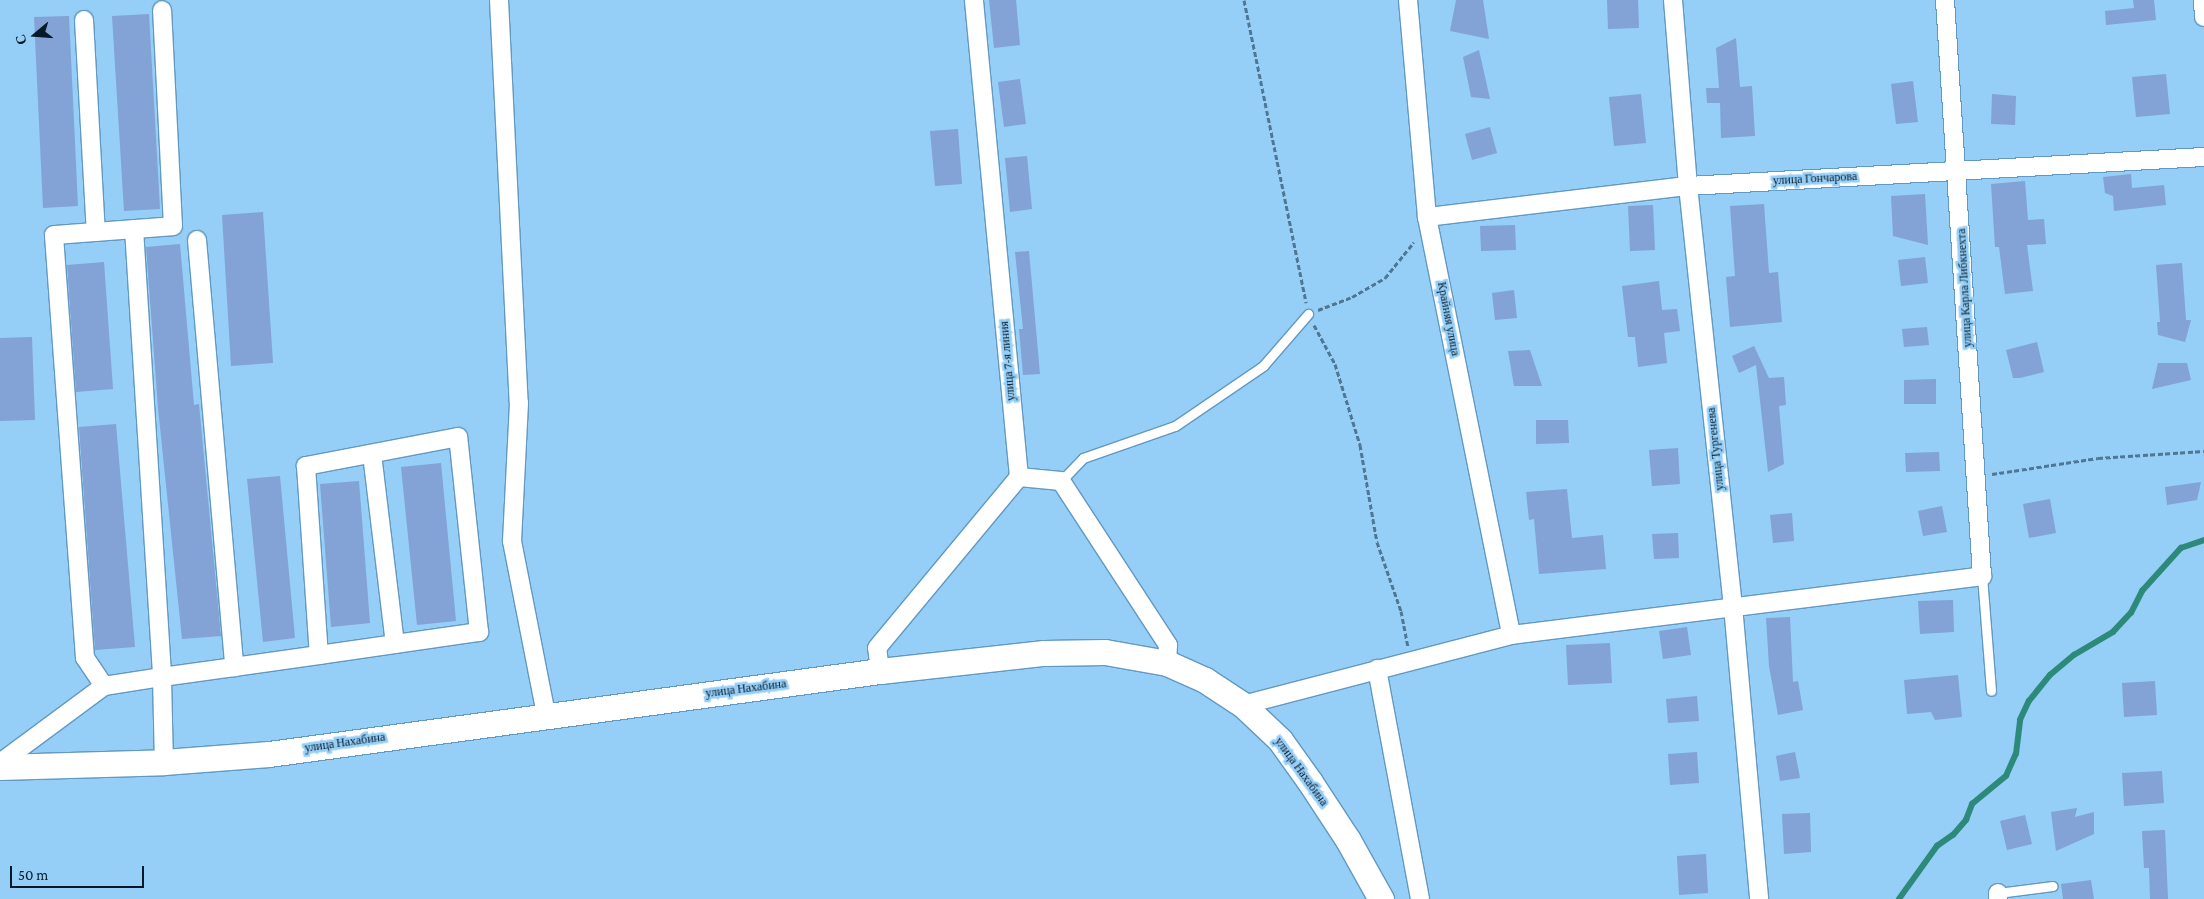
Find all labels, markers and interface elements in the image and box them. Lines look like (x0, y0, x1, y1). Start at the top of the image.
north arrow (10, 10, 60, 60)
text: С (12, 32, 30, 47)
street label: улица Гончарова (1772, 170, 1858, 188)
street label: улица Карла Либкнехта (1955, 228, 1975, 348)
street label: Крайняя улица (1434, 281, 1462, 357)
street label: улица 7-я линия (997, 320, 1019, 402)
street label: улица Тургенева (1704, 407, 1728, 491)
street label: улица Нахабина (705, 677, 787, 701)
street label: улица Нахабина (304, 730, 386, 756)
street label: улица Нахабина (1271, 735, 1331, 809)
scale bar (12, 856, 146, 888)
text: 50 m (18, 867, 48, 883)

